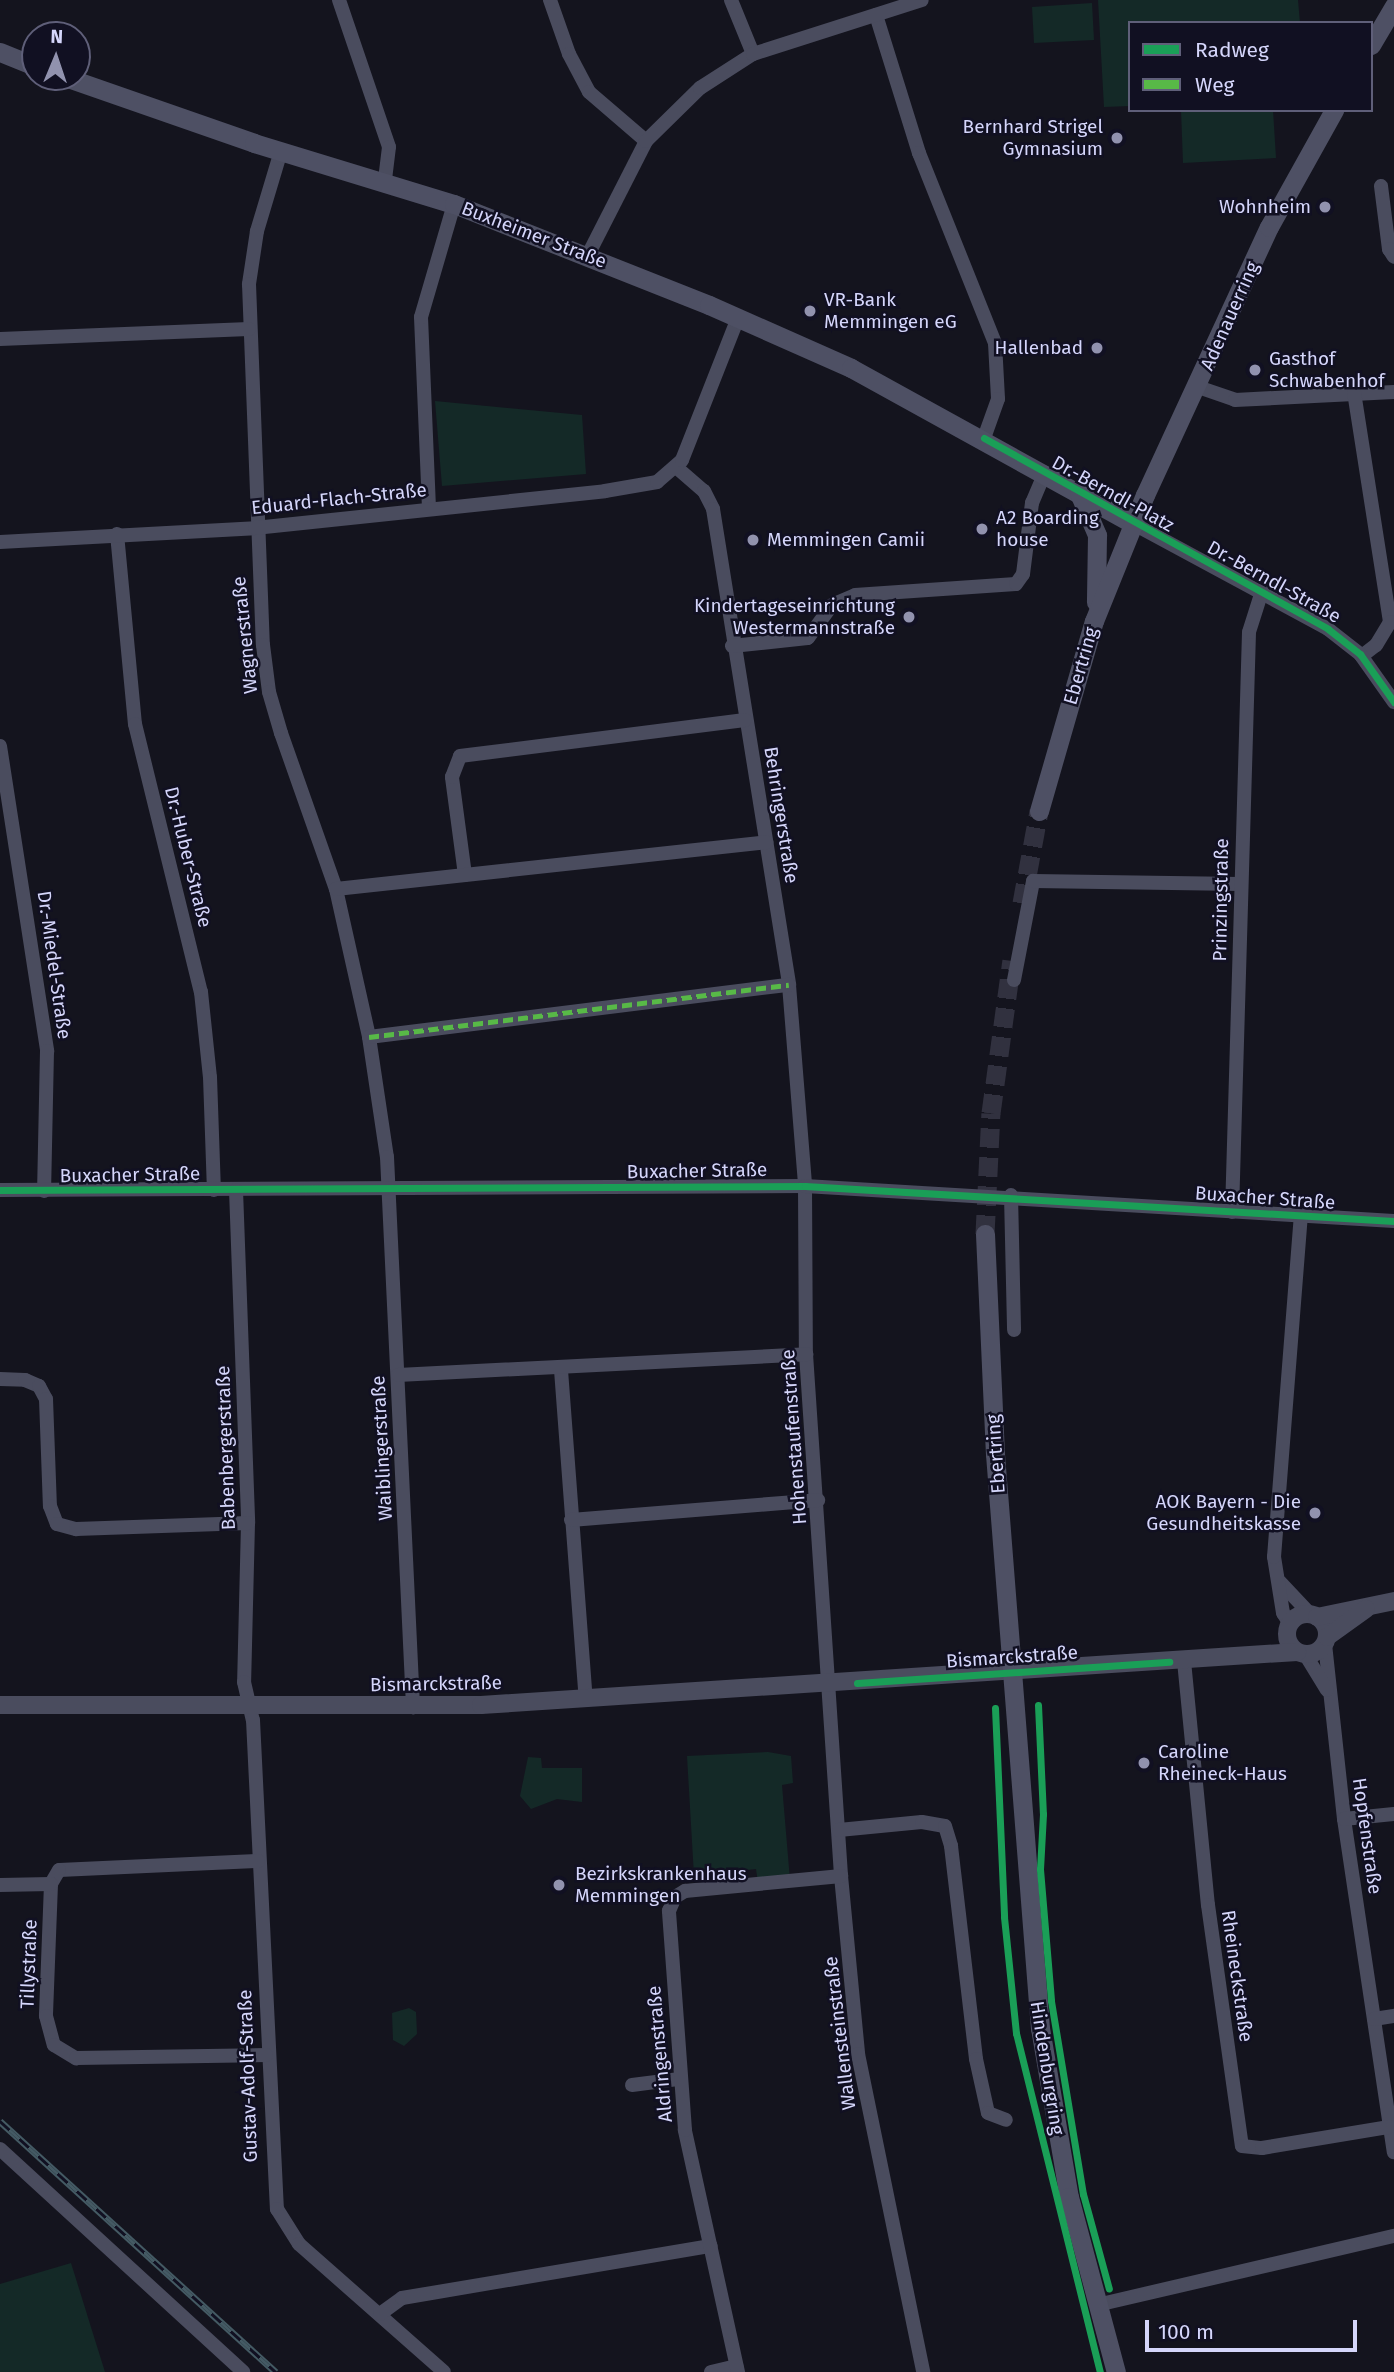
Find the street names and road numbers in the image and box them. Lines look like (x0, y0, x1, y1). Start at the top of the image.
street label: Buxheimer Straße (458, 197, 610, 273)
street label: Adenauerring (1196, 258, 1264, 374)
street label: Dr.-Berndl-Platz (1048, 451, 1178, 537)
street label: Eduard-Flach-Straße (250, 478, 428, 520)
street label: Dr.-Berndl-Straße (1203, 536, 1345, 628)
street label: Wagnerstraße (227, 575, 263, 695)
street label: Ebertring (1059, 625, 1103, 707)
street label: Behringerstraße (759, 745, 803, 885)
street label: Dr.-Huber-Straße (159, 784, 217, 930)
street label: Prinzingstraße (1209, 838, 1233, 962)
street label: Dr.-Miedel-Straße (32, 889, 76, 1041)
street label: Buxacher Straße (626, 1158, 768, 1184)
street label: Buxacher Straße (59, 1162, 201, 1188)
street label: Buxacher Straße (1194, 1182, 1336, 1214)
street label: Hohenstaufenstraße (777, 1349, 811, 1525)
street label: Babenbergerstraße (212, 1365, 240, 1531)
street label: Waiblingerstraße (367, 1375, 397, 1521)
street label: Ebertring (982, 1413, 1010, 1495)
street label: Bismarckstraße (945, 1641, 1079, 1673)
street label: Bismarckstraße (370, 1671, 502, 1697)
street label: Hopfenstraße (1348, 1776, 1386, 1896)
street label: Rheineckstraße (1216, 1909, 1258, 2043)
street label: Tillystraße (16, 1919, 42, 2009)
street label: Wallensteinstraße (819, 1955, 861, 2111)
street label: Aldringenstraße (643, 1985, 677, 2123)
street label: Gustav-Adolf-Straße (234, 1989, 262, 2163)
street label: Hindenburgring (1025, 1999, 1069, 2137)

